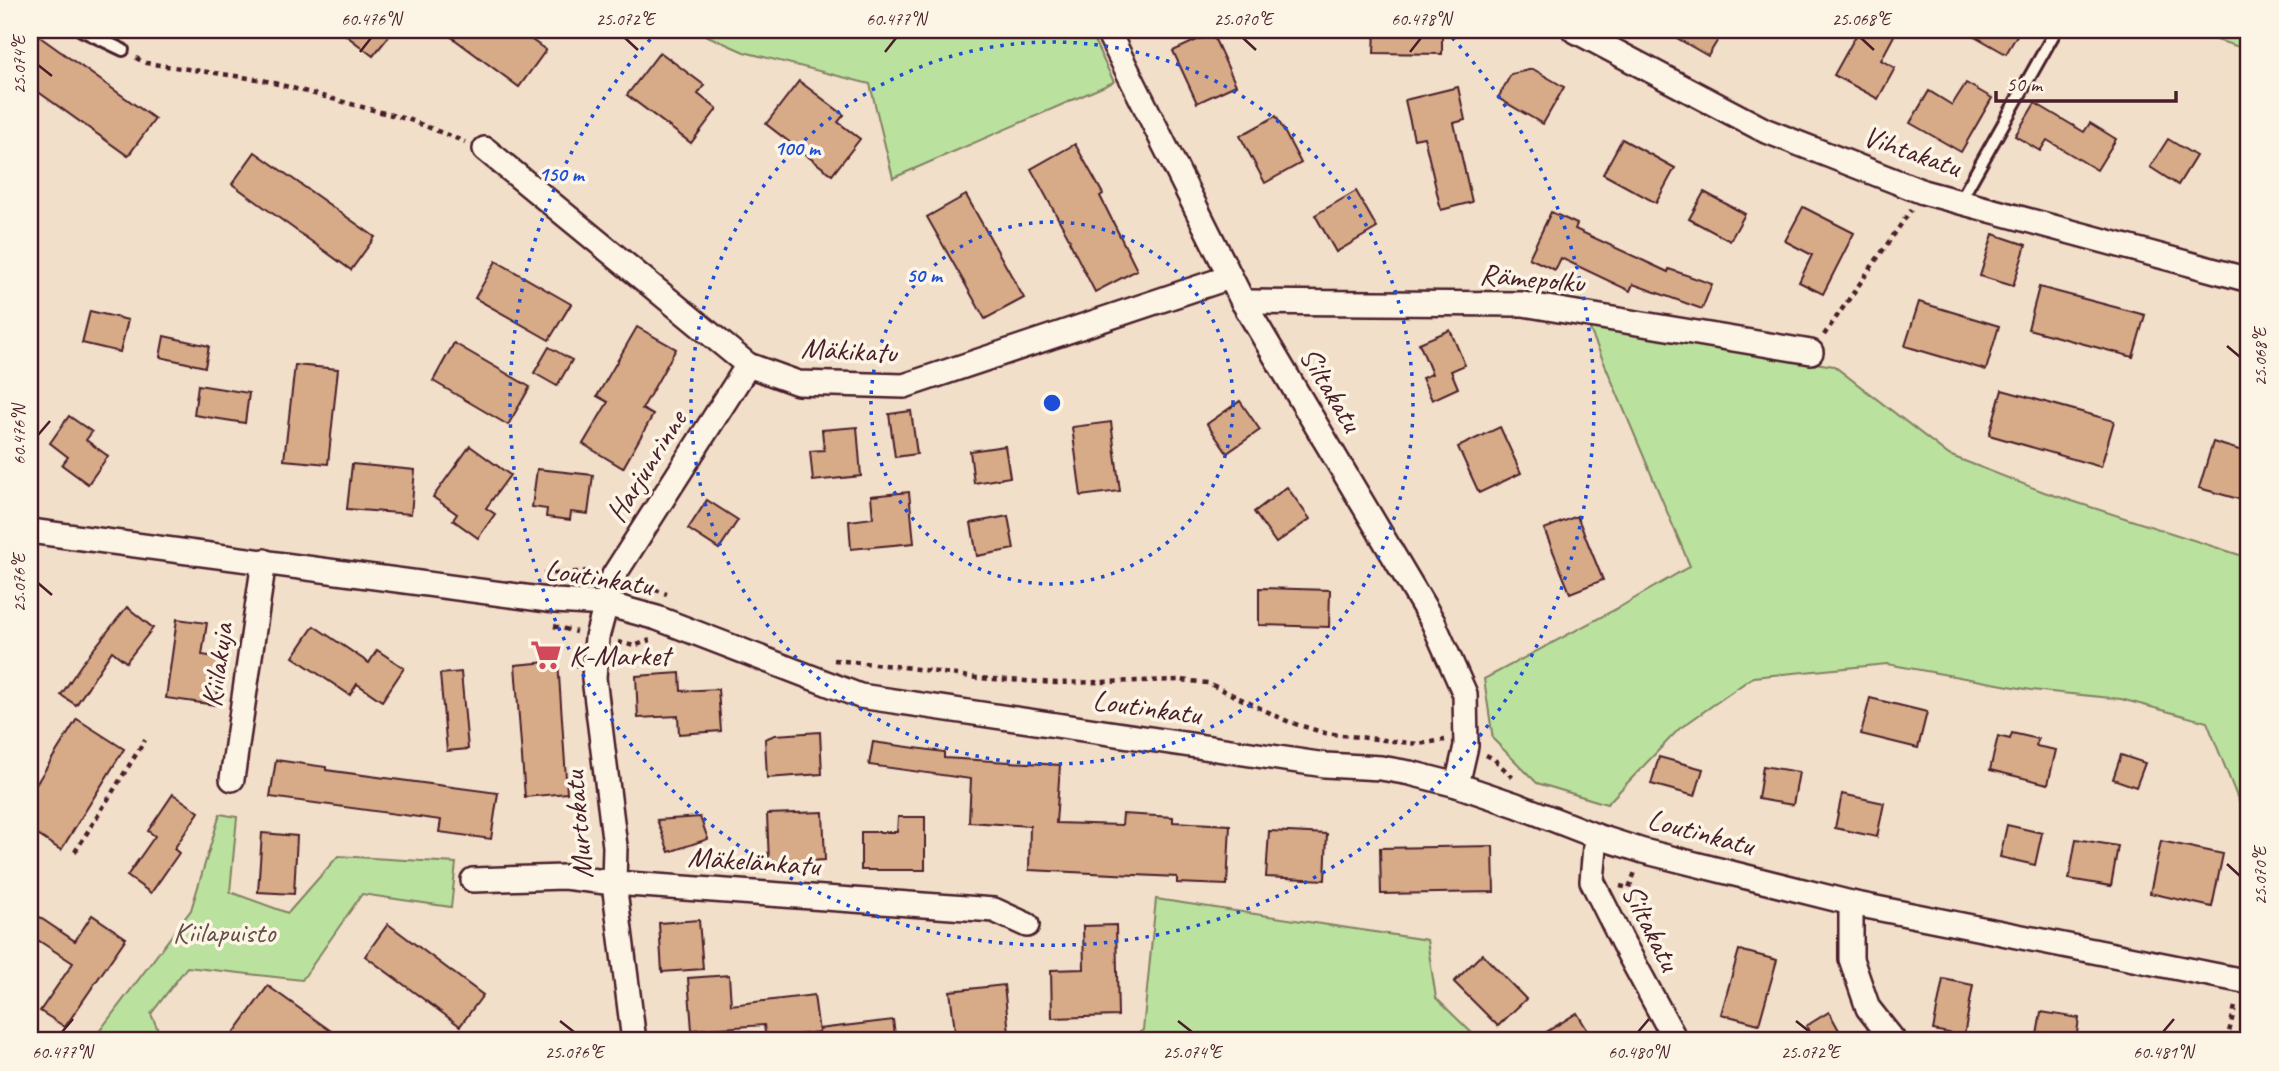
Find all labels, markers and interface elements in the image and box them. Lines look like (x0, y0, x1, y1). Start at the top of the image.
text: 60.476°N (341, 8, 404, 30)
text: 25.072°E (596, 8, 657, 30)
text: 60.477°N (866, 8, 929, 30)
text: 25.070°E (1214, 8, 1275, 30)
text: 60.478°N (1391, 8, 1454, 30)
text: 25.068°E (1832, 8, 1893, 30)
text: 25.074°E (8, 33, 30, 94)
scale bar (1996, 60, 2176, 104)
text: 50 m (2006, 71, 2044, 97)
street label: Vihtakatu (1858, 117, 1967, 186)
text: 100 m (774, 135, 822, 161)
text: 150 m (538, 161, 586, 187)
street label: Rämepolku (1478, 255, 1588, 302)
text: 50 m (906, 262, 944, 288)
text: 25.068°E (2249, 325, 2271, 386)
street label: Mäkikatu (800, 329, 900, 372)
street label: Siltakatu (1291, 340, 1372, 440)
centre of rings (1040, 391, 1064, 415)
street label: Harjunrinne (597, 401, 696, 529)
text: 60.476°N (8, 402, 30, 465)
street label: Loutinkatu (542, 550, 657, 605)
text: 25.076°E (8, 551, 30, 612)
street label: Kiilakuja (192, 619, 242, 709)
place label: K-Market (569, 636, 674, 674)
supermarket icon: K-Market (529, 638, 563, 672)
street label: Loutinkatu (1091, 681, 1205, 734)
street label: Murtokatu (554, 768, 602, 880)
street label: Loutinkatu (1644, 800, 1760, 865)
street label: Mäkelänkatu (687, 837, 823, 885)
text: 25.070°E (2249, 844, 2271, 905)
street label: Siltakatu (1613, 877, 1690, 978)
park label: Kiilapuisto (173, 913, 277, 951)
text: 60.477°N (32, 1041, 95, 1063)
text: 25.076°E (545, 1041, 606, 1063)
text: 25.074°E (1163, 1041, 1224, 1063)
text: 60.480°N (1608, 1041, 1671, 1063)
text: 25.072°E (1781, 1041, 1842, 1063)
text: 60.481°N (2133, 1041, 2196, 1063)

